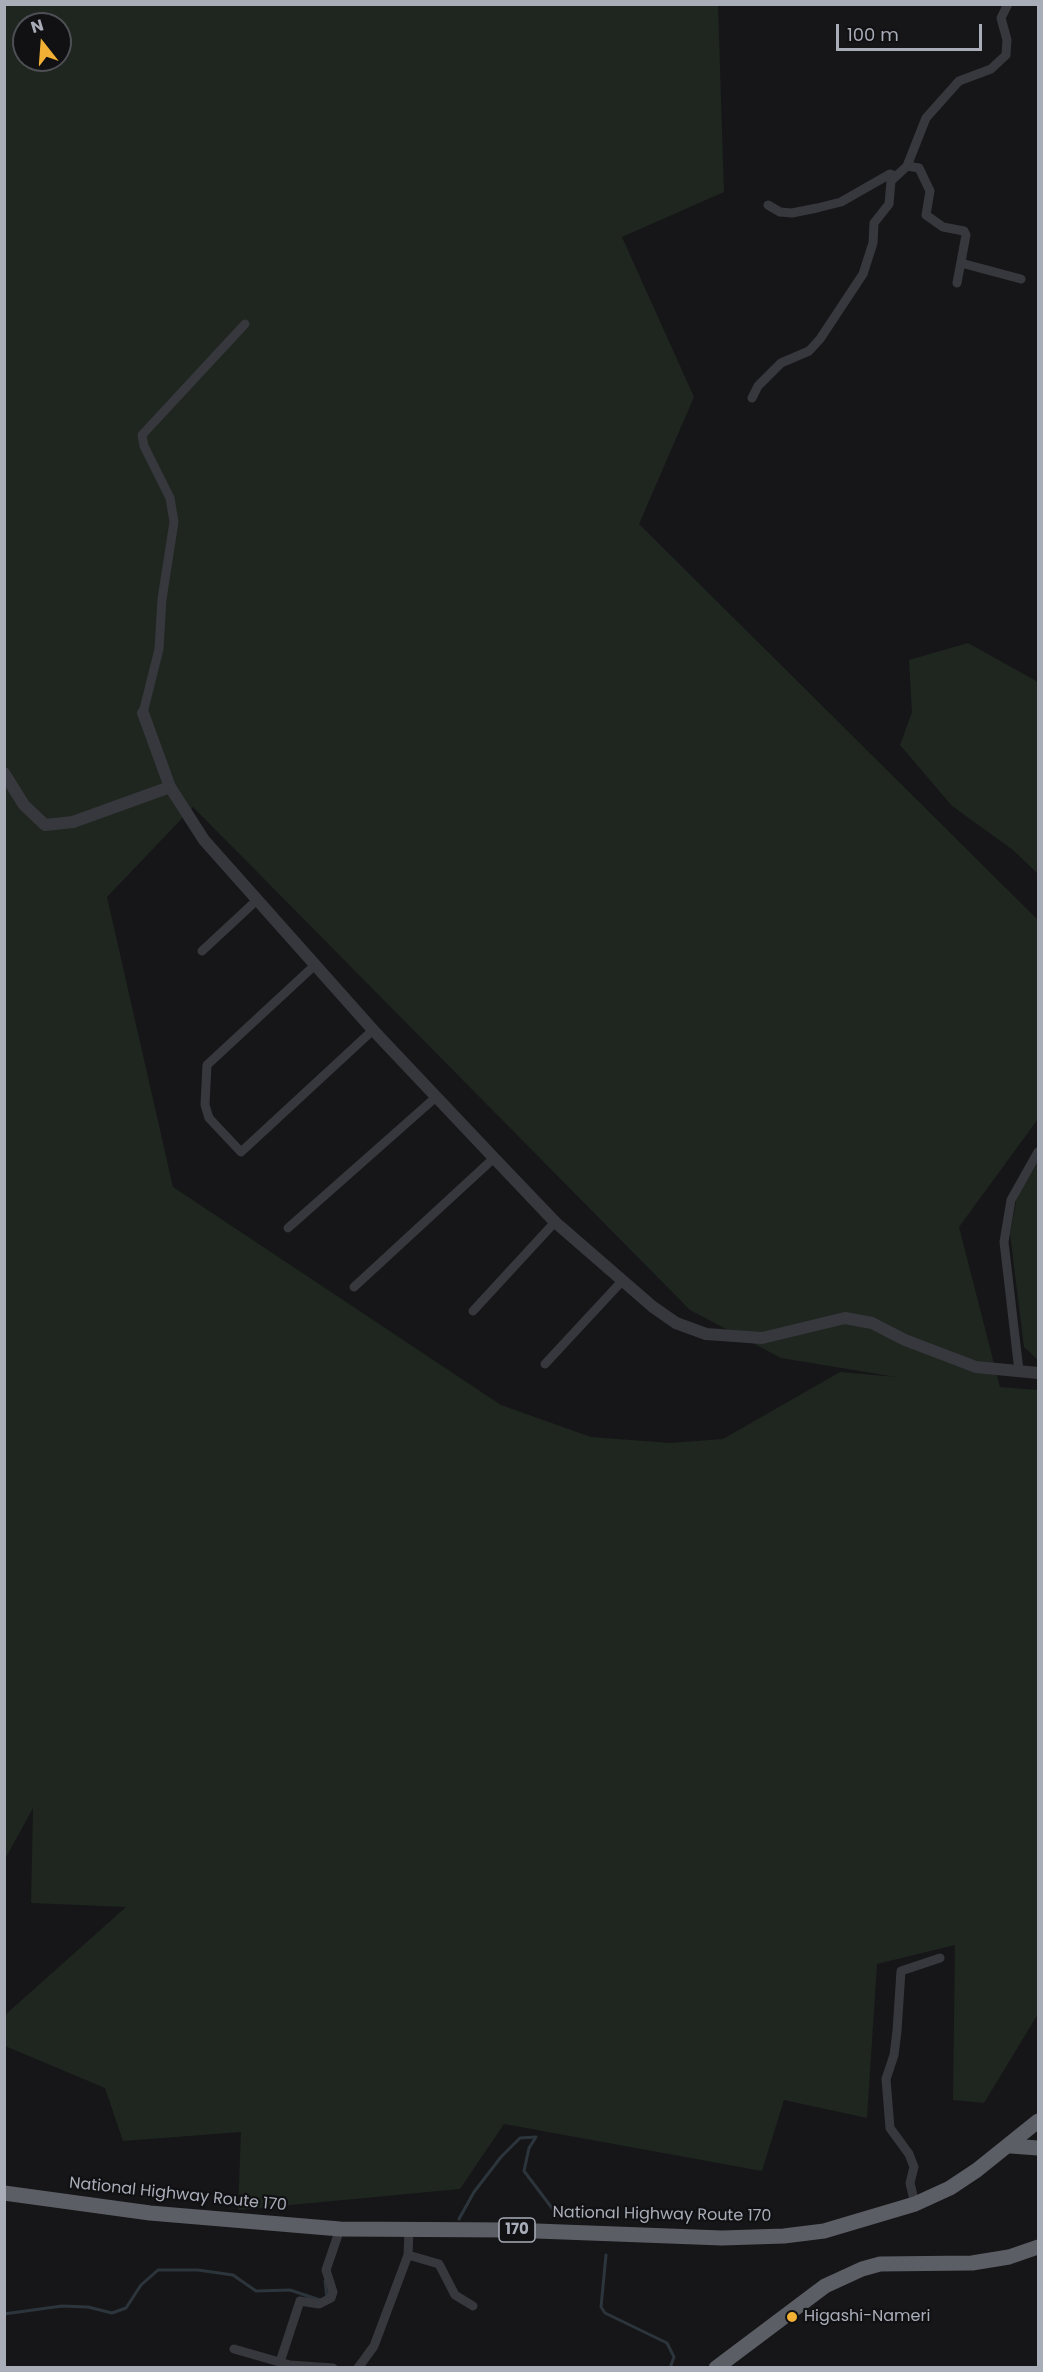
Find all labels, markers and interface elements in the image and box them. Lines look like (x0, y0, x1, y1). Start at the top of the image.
north arrow (12, 12, 72, 72)
scale bar (839, 12, 984, 50)
text: N (28, 13, 46, 39)
text: 100 m (847, 22, 899, 47)
street label: National Highway Route 170 (68, 2174, 288, 2216)
street label: National Highway Route 170 (552, 2203, 772, 2227)
road number: 170 (499, 2218, 535, 2242)
place label: Higashi-Nameri (804, 2307, 930, 2327)
marker: Higashi-Nameri (785, 2310, 799, 2324)

